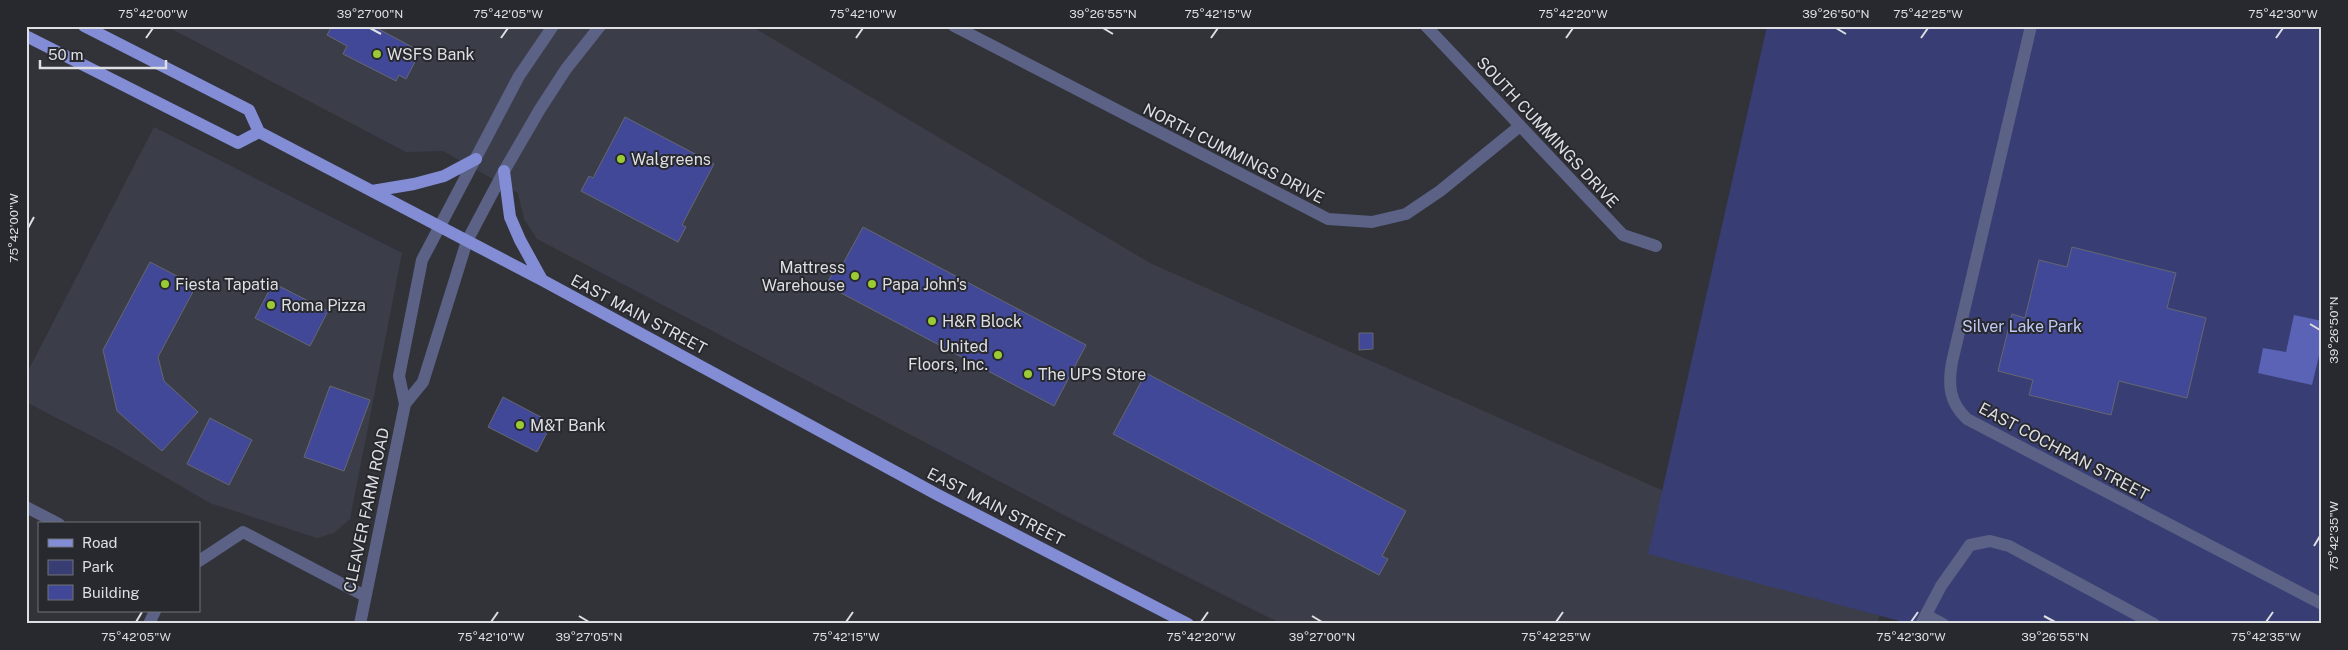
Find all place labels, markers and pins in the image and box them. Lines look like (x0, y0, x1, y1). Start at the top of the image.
place label: WSFS Bank (387, 45, 474, 64)
marker: WSFS Bank (371, 48, 383, 60)
place label: Walgreens (631, 150, 711, 169)
marker: Walgreens (615, 153, 627, 165)
place label: Mattress Warehouse (762, 258, 845, 295)
marker: Mattress Warehouse (849, 270, 861, 282)
place label: Fiesta Tapatia (175, 275, 279, 294)
place label: Papa John's (882, 275, 967, 294)
marker: Fiesta Tapatia (159, 278, 171, 290)
marker: Papa John's (866, 278, 878, 290)
place label: Roma Pizza (281, 296, 366, 315)
marker: Roma Pizza (265, 299, 277, 311)
place label: H&R Block (942, 312, 1022, 331)
marker: H&R Block (926, 315, 938, 327)
place label: United Floors, Inc. (908, 337, 988, 374)
marker: United Floors, Inc. (992, 349, 1004, 361)
place label: The UPS Store (1038, 365, 1146, 384)
marker: The UPS Store (1022, 368, 1034, 380)
place label: M&T Bank (530, 416, 606, 435)
marker: M&T Bank (514, 419, 526, 431)

